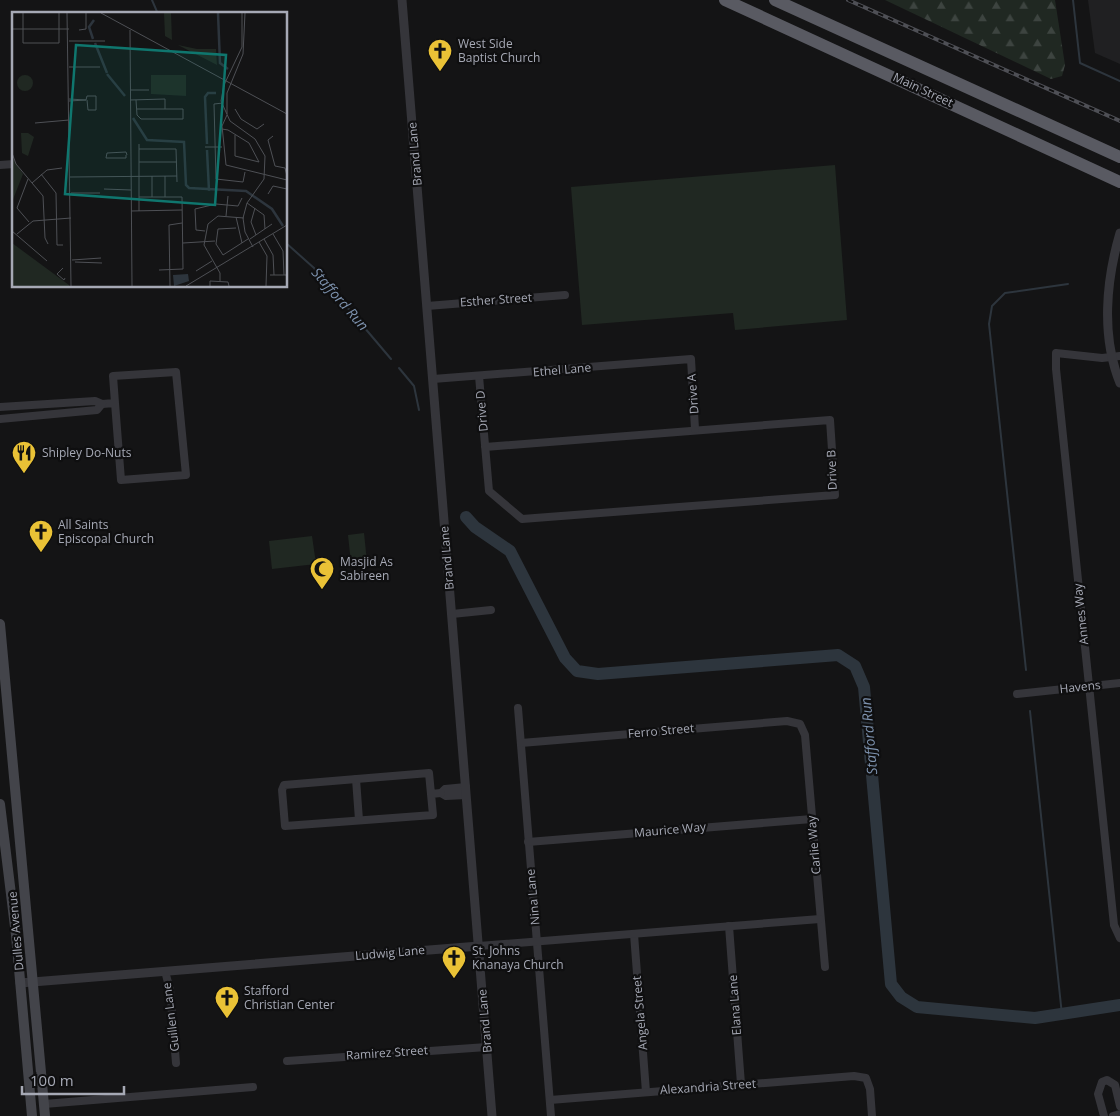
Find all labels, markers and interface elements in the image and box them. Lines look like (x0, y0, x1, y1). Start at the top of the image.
inset map (12, 12, 288, 288)
place label: West Side Baptist Church (458, 35, 540, 66)
church icon: West Side Baptist Church (427, 38, 453, 72)
street label: Main Street (890, 68, 956, 111)
street label: Brand Lane (403, 121, 426, 187)
water label: Stafford Run (308, 263, 373, 334)
street label: Esther Street (459, 288, 533, 311)
street label: Ethel Lane (532, 358, 592, 381)
street label: Drive A (683, 373, 702, 415)
street label: Drive D (471, 390, 492, 432)
restaurant icon: Shipley Do-Nuts (11, 440, 37, 474)
place label: Shipley Do-Nuts (42, 444, 132, 461)
street label: Drive B (822, 449, 841, 490)
place label: All Saints Episcopal Church (58, 516, 154, 547)
church icon: All Saints Episcopal Church (28, 519, 54, 553)
street label: Brand Lane (435, 525, 458, 591)
place label: Masjid As Sabireen (340, 553, 393, 584)
mosque icon: Masjid As Sabireen (309, 556, 335, 590)
street label: Annes Way (1069, 582, 1092, 646)
street label: Havens (1059, 676, 1102, 697)
water label: Stafford Run (856, 697, 881, 776)
street label: Ferro Street (627, 719, 695, 742)
street label: Carlie Way (802, 814, 825, 875)
street label: Maurice Way (633, 818, 708, 841)
street label: Nina Lane (522, 868, 543, 926)
street label: Dulles Avenue (4, 890, 27, 971)
street label: Ludwig Lane (354, 941, 426, 964)
place label: St. Johns Knanaya Church (472, 942, 564, 973)
church icon: St. Johns Knanaya Church (441, 945, 467, 979)
street label: Elana Lane (724, 974, 745, 1036)
street label: Angela Street (628, 975, 651, 1051)
street label: Guillen Lane (158, 981, 183, 1053)
place label: Stafford Christian Center (244, 982, 335, 1013)
church icon: Stafford Christian Center (214, 985, 240, 1019)
street label: Brand Lane (473, 988, 496, 1054)
street label: Ramirez Street (345, 1041, 429, 1064)
scale bar (22, 1064, 125, 1096)
text: 100 m (30, 1070, 74, 1090)
street label: Alexandria Street (659, 1075, 757, 1098)

